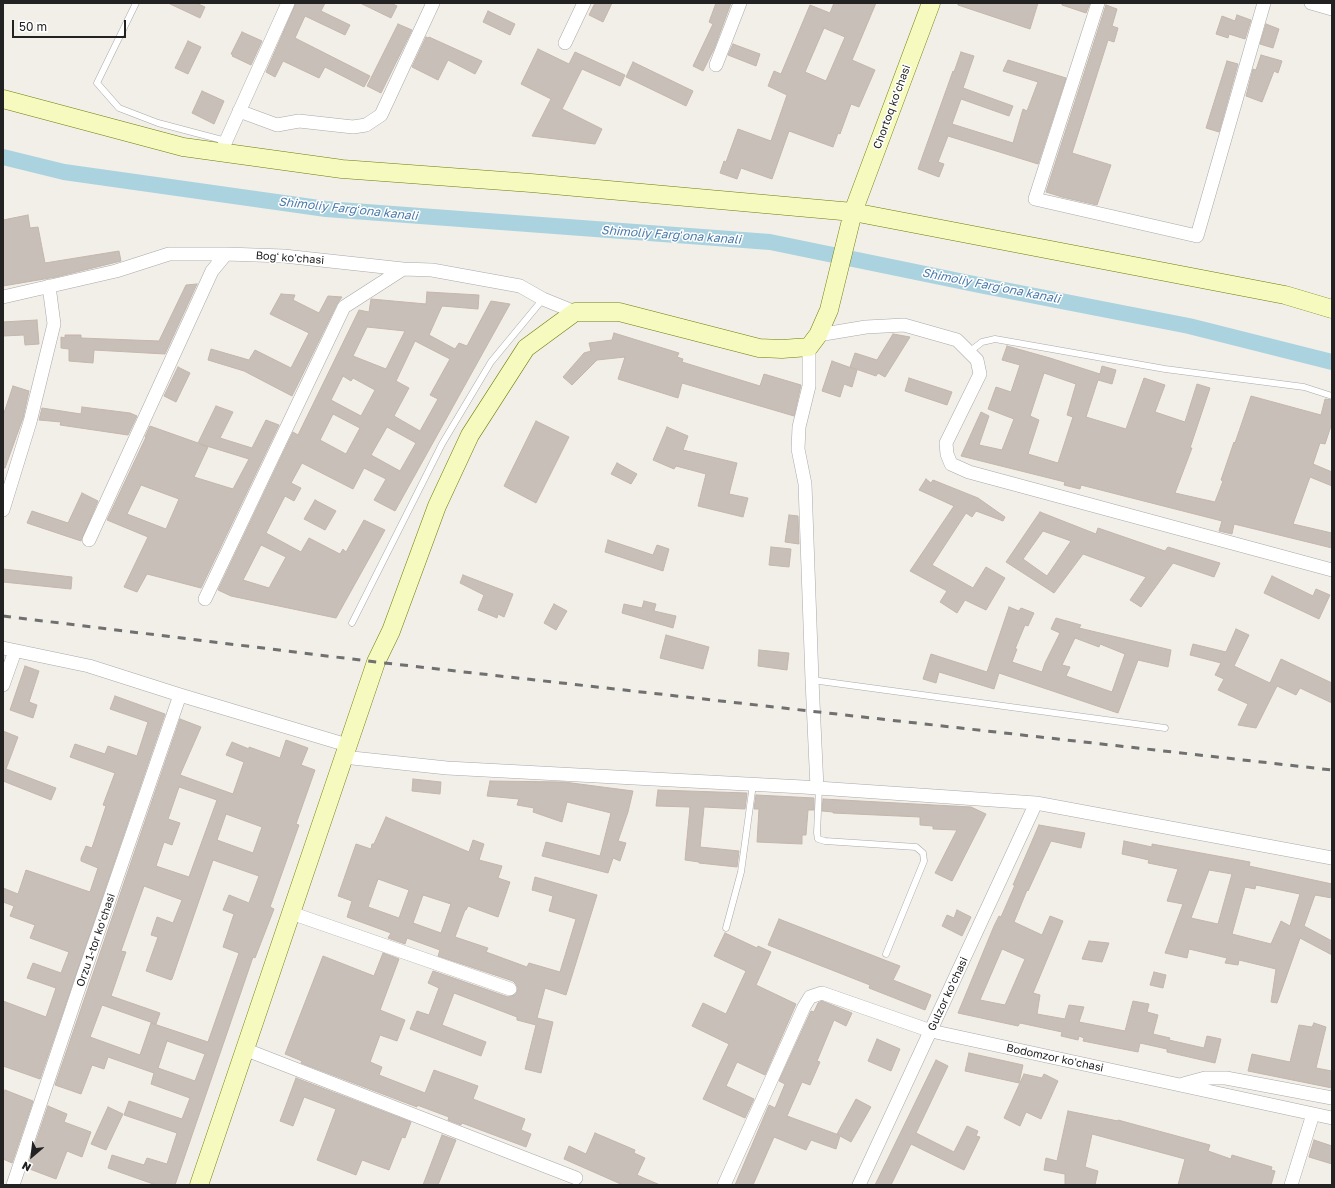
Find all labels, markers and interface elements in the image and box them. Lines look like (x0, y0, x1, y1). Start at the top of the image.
scale bar (14, 12, 128, 38)
text: 50 m (19, 19, 47, 34)
street label: Chortoq koʻchasi (871, 63, 913, 151)
water label: Shimoliy Fargʻona kanali (278, 195, 418, 223)
water label: Shimoliy Fargʻona kanali (601, 223, 741, 247)
street label: Bogʻ koʻchasi (255, 249, 325, 267)
water label: Shimoliy Fargʻona kanali (921, 266, 1061, 306)
street label: Orzu 1-tor koʻchasi (74, 892, 118, 988)
street label: Gulzor koʻchasi (925, 955, 971, 1033)
street label: Bodomzor koʻchasi (1005, 1041, 1105, 1075)
north arrow (12, 1136, 52, 1176)
text: N (19, 1159, 33, 1175)

